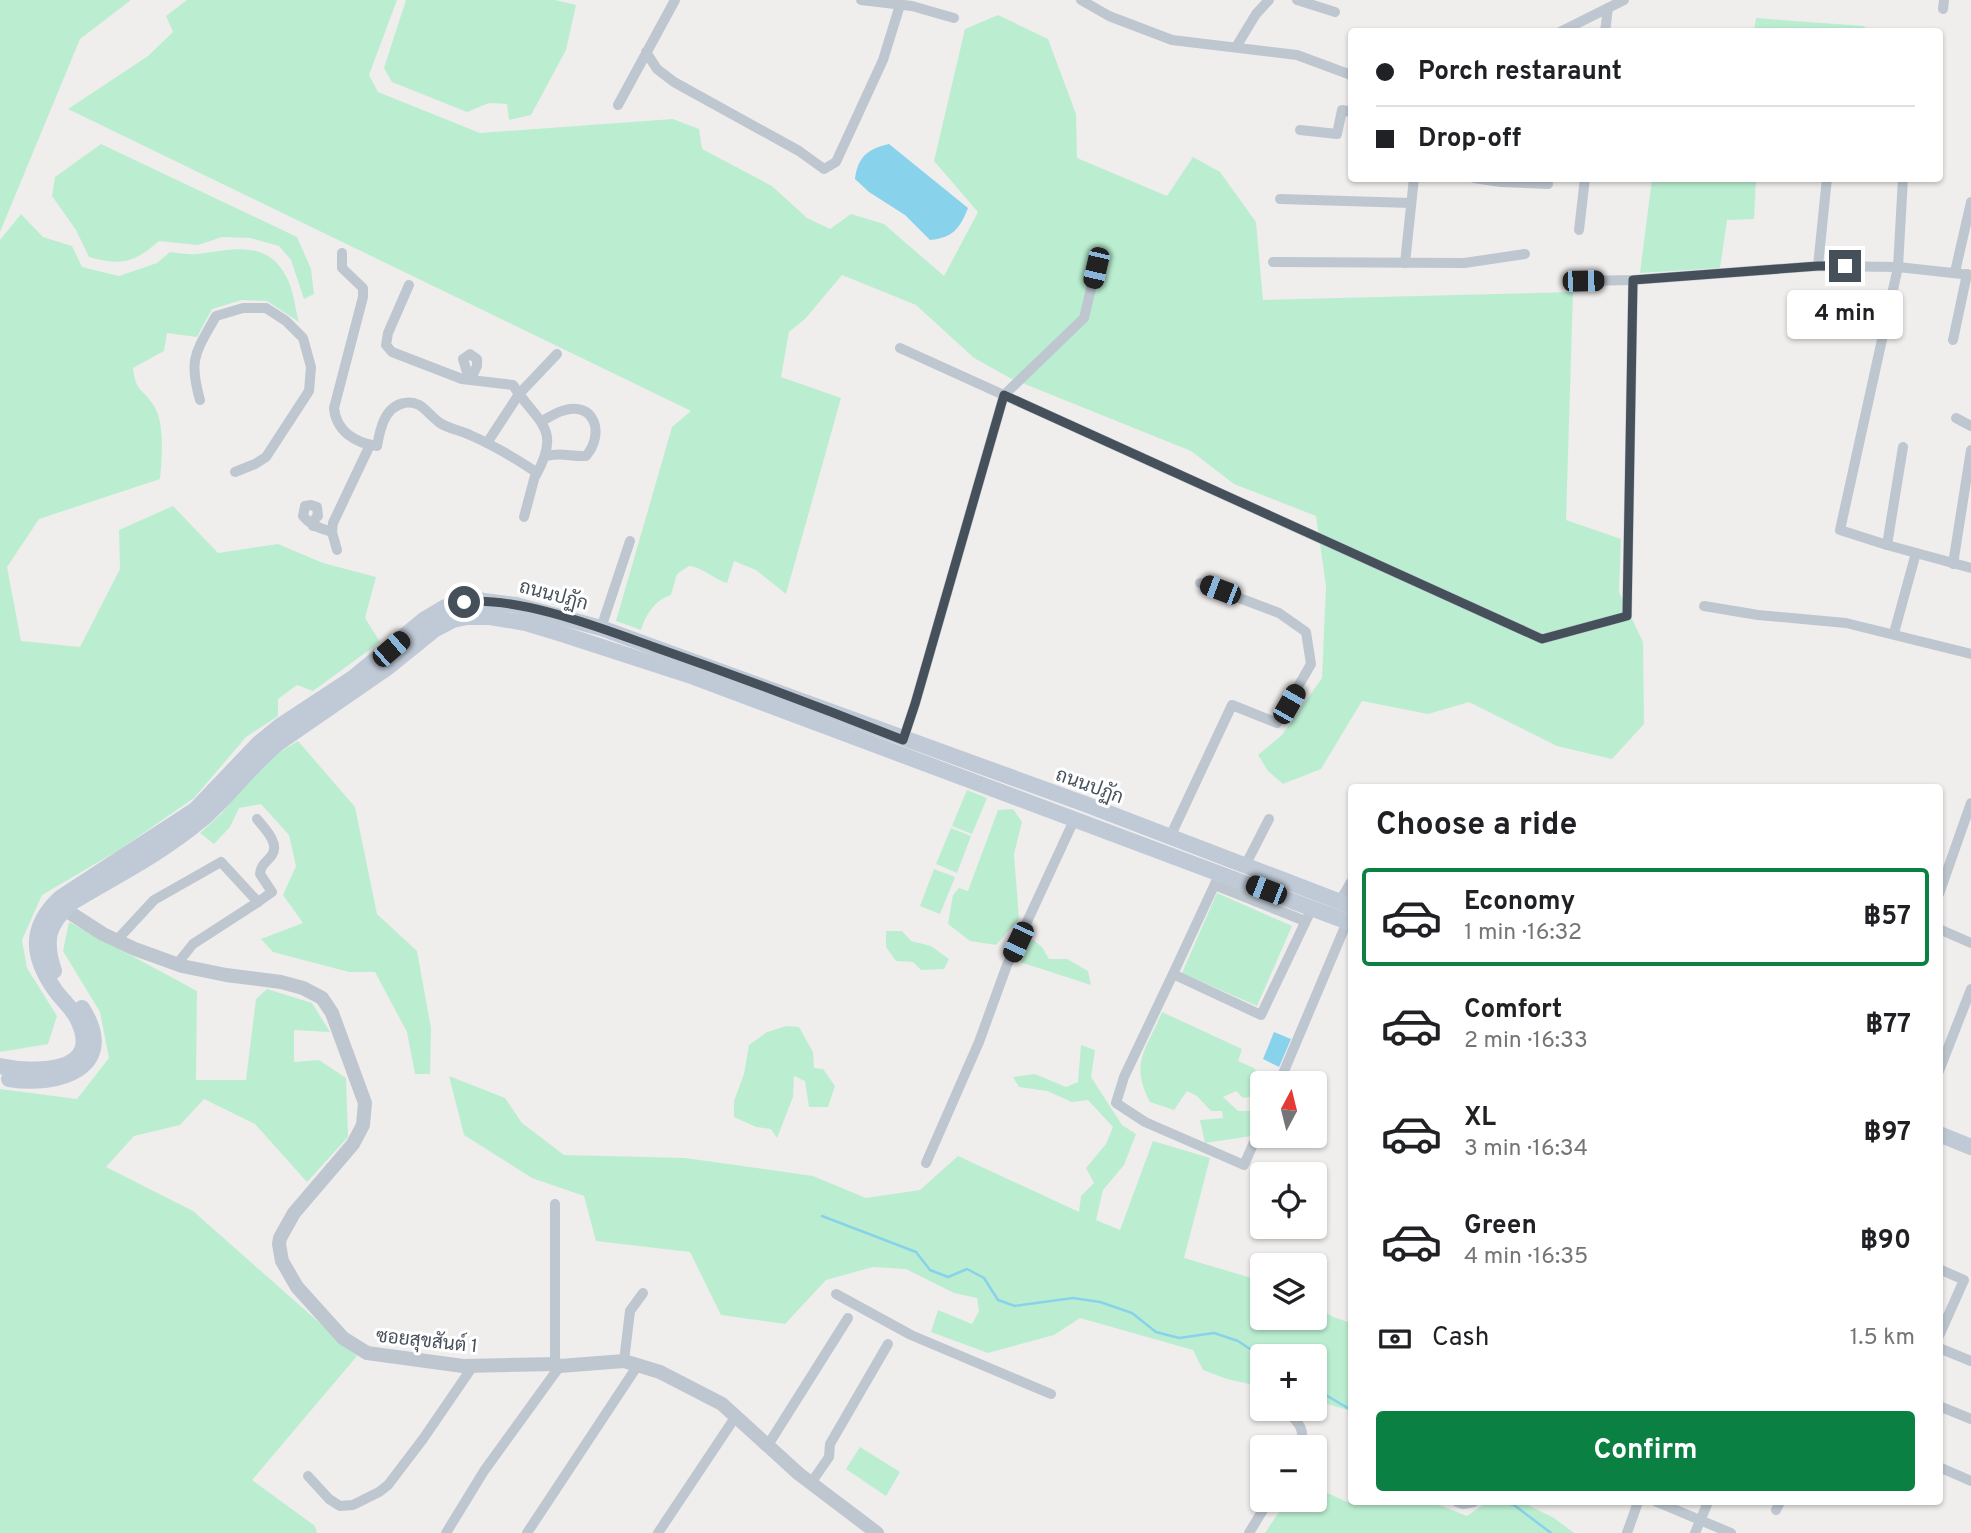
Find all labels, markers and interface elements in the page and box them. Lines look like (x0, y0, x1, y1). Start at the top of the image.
text: Porch restaraunt (1418, 56, 1622, 89)
text: Drop-off (1418, 123, 1521, 156)
car (1082, 245, 1111, 291)
route end (1829, 250, 1861, 282)
car (1562, 270, 1605, 292)
callout: 4 min (1787, 290, 1903, 340)
text: 4 min (1815, 300, 1875, 329)
car (1197, 573, 1244, 607)
street label: ถนนปฏัก (516, 575, 591, 617)
route start (448, 586, 480, 618)
car (369, 627, 414, 671)
car (1270, 681, 1309, 727)
street label: ถนนปฏัก (1052, 764, 1126, 810)
text: Choose a ride (1376, 806, 1577, 846)
car (1243, 873, 1290, 907)
icon: car (1380, 886, 1443, 949)
text: Economy (1464, 886, 1575, 919)
text: ฿57 (1863, 901, 1911, 934)
car (1000, 919, 1037, 965)
text: 1 min · 16:32 (1464, 919, 1582, 948)
icon: car (1380, 994, 1443, 1057)
text: Comfort (1464, 994, 1562, 1027)
text: ฿77 (1865, 1009, 1911, 1042)
text: 2 min · 16:33 (1464, 1027, 1588, 1056)
north arrow (1250, 1071, 1326, 1148)
map controls (1250, 1071, 1327, 1512)
icon: car (1380, 1102, 1443, 1165)
text: XL (1464, 1102, 1496, 1135)
text: ฿97 (1864, 1117, 1911, 1150)
text: 3 min · 16:34 (1464, 1135, 1588, 1164)
button: locate (1250, 1162, 1327, 1239)
icon: car (1380, 1210, 1443, 1273)
text: Green (1464, 1210, 1537, 1243)
text: ฿90 (1860, 1225, 1911, 1258)
text: 4 min · 16:35 (1464, 1243, 1588, 1272)
button: layers (1250, 1253, 1327, 1330)
icon: cash (1376, 1320, 1414, 1358)
text: Cash (1432, 1322, 1489, 1355)
street label: ซอยสุขสันต์ 1 (375, 1323, 479, 1359)
text: 1.5 km (1850, 1324, 1915, 1353)
button: + (1250, 1344, 1327, 1421)
button: Confirm (1376, 1411, 1915, 1491)
button: − (1250, 1435, 1327, 1512)

